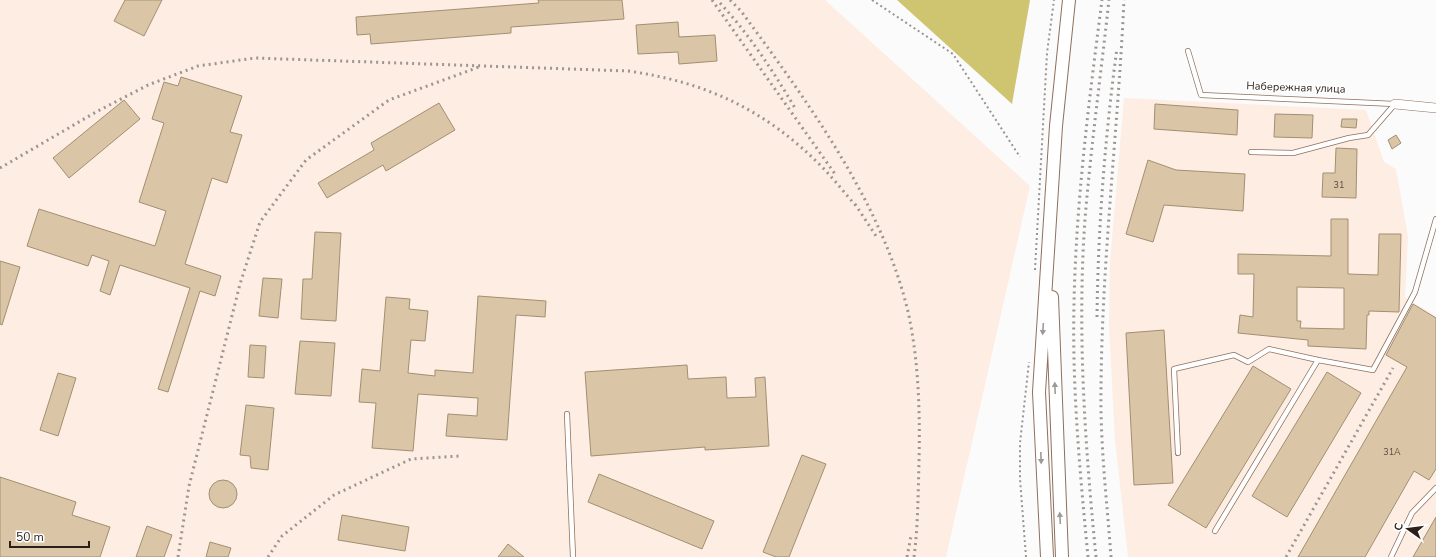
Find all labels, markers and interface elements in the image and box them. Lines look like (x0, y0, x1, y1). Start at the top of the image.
street label: Набережная улица (1246, 78, 1346, 97)
house number: 31 (1334, 179, 1344, 191)
one-way arrow (1040, 323, 1047, 335)
one-way arrow (1051, 382, 1058, 394)
house number: 31А (1383, 446, 1401, 458)
one-way arrow (1038, 452, 1045, 464)
north arrow (1388, 509, 1428, 549)
one-way arrow (1056, 512, 1063, 524)
text: С (1391, 521, 1407, 532)
scale bar (10, 523, 89, 549)
text: 50 m (16, 529, 44, 545)

